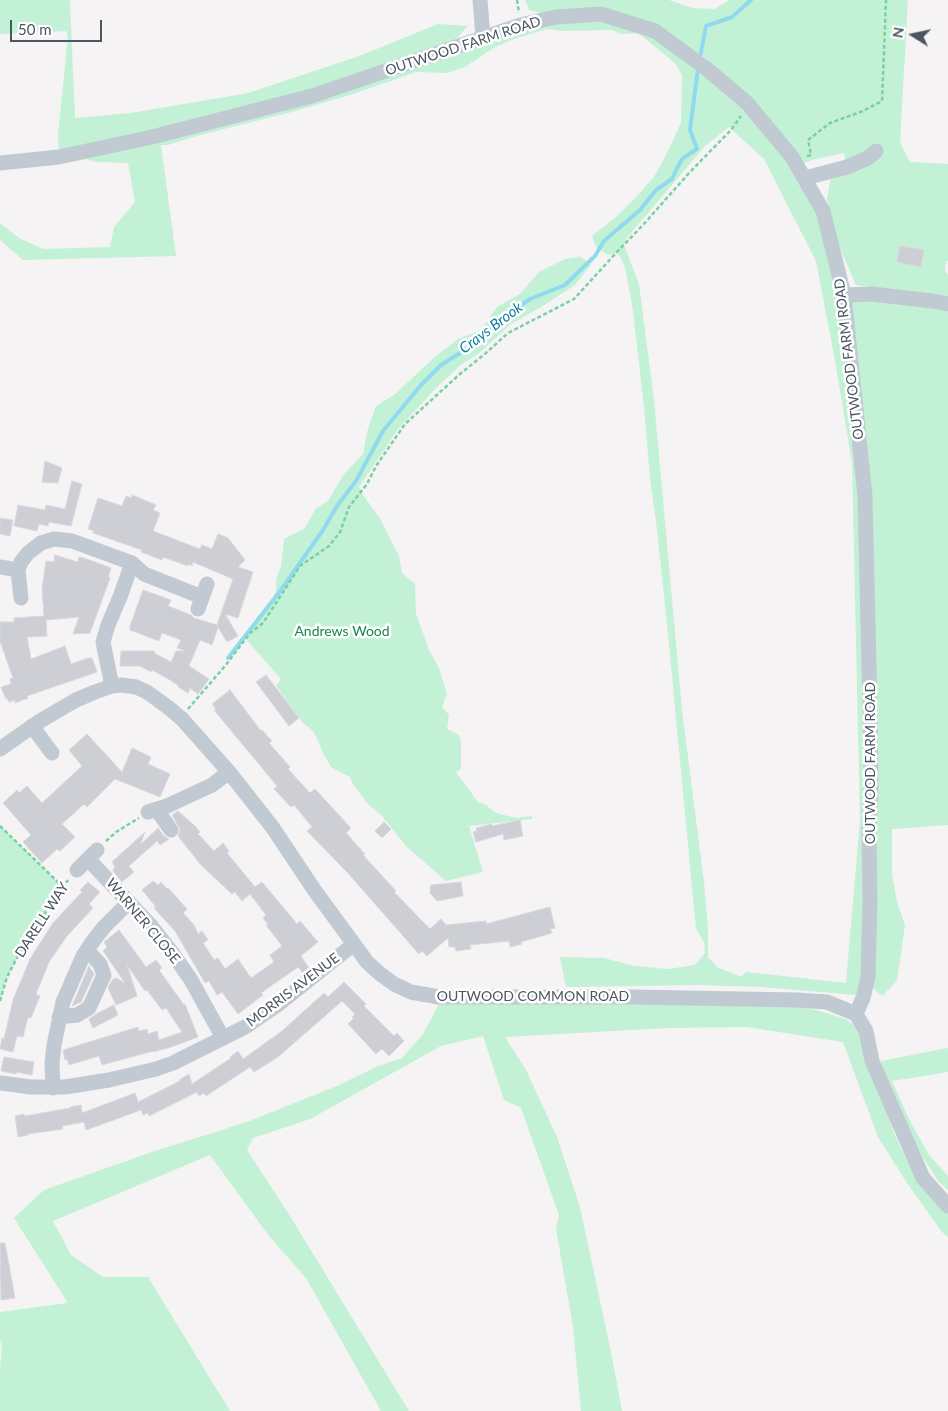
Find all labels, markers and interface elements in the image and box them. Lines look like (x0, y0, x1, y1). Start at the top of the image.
scale bar (12, 10, 105, 42)
north arrow (888, 10, 938, 60)
street label: OUTWOOD FARM ROAD (383, 13, 543, 79)
text: 50 m (18, 20, 52, 38)
text: N (888, 26, 907, 39)
street label: OUTWOOD FARM ROAD (831, 277, 867, 441)
water label: Crays Brook (456, 298, 526, 358)
park label: Andrews Wood (294, 623, 390, 639)
street label: OUTWOOD FARM ROAD (862, 682, 878, 844)
street label: WARNER CLOSE (102, 875, 184, 967)
street label: DARELL WAY (12, 879, 72, 961)
street label: MORRIS AVENUE (243, 950, 343, 1030)
street label: OUTWOOD COMMON ROAD (437, 988, 629, 1004)

